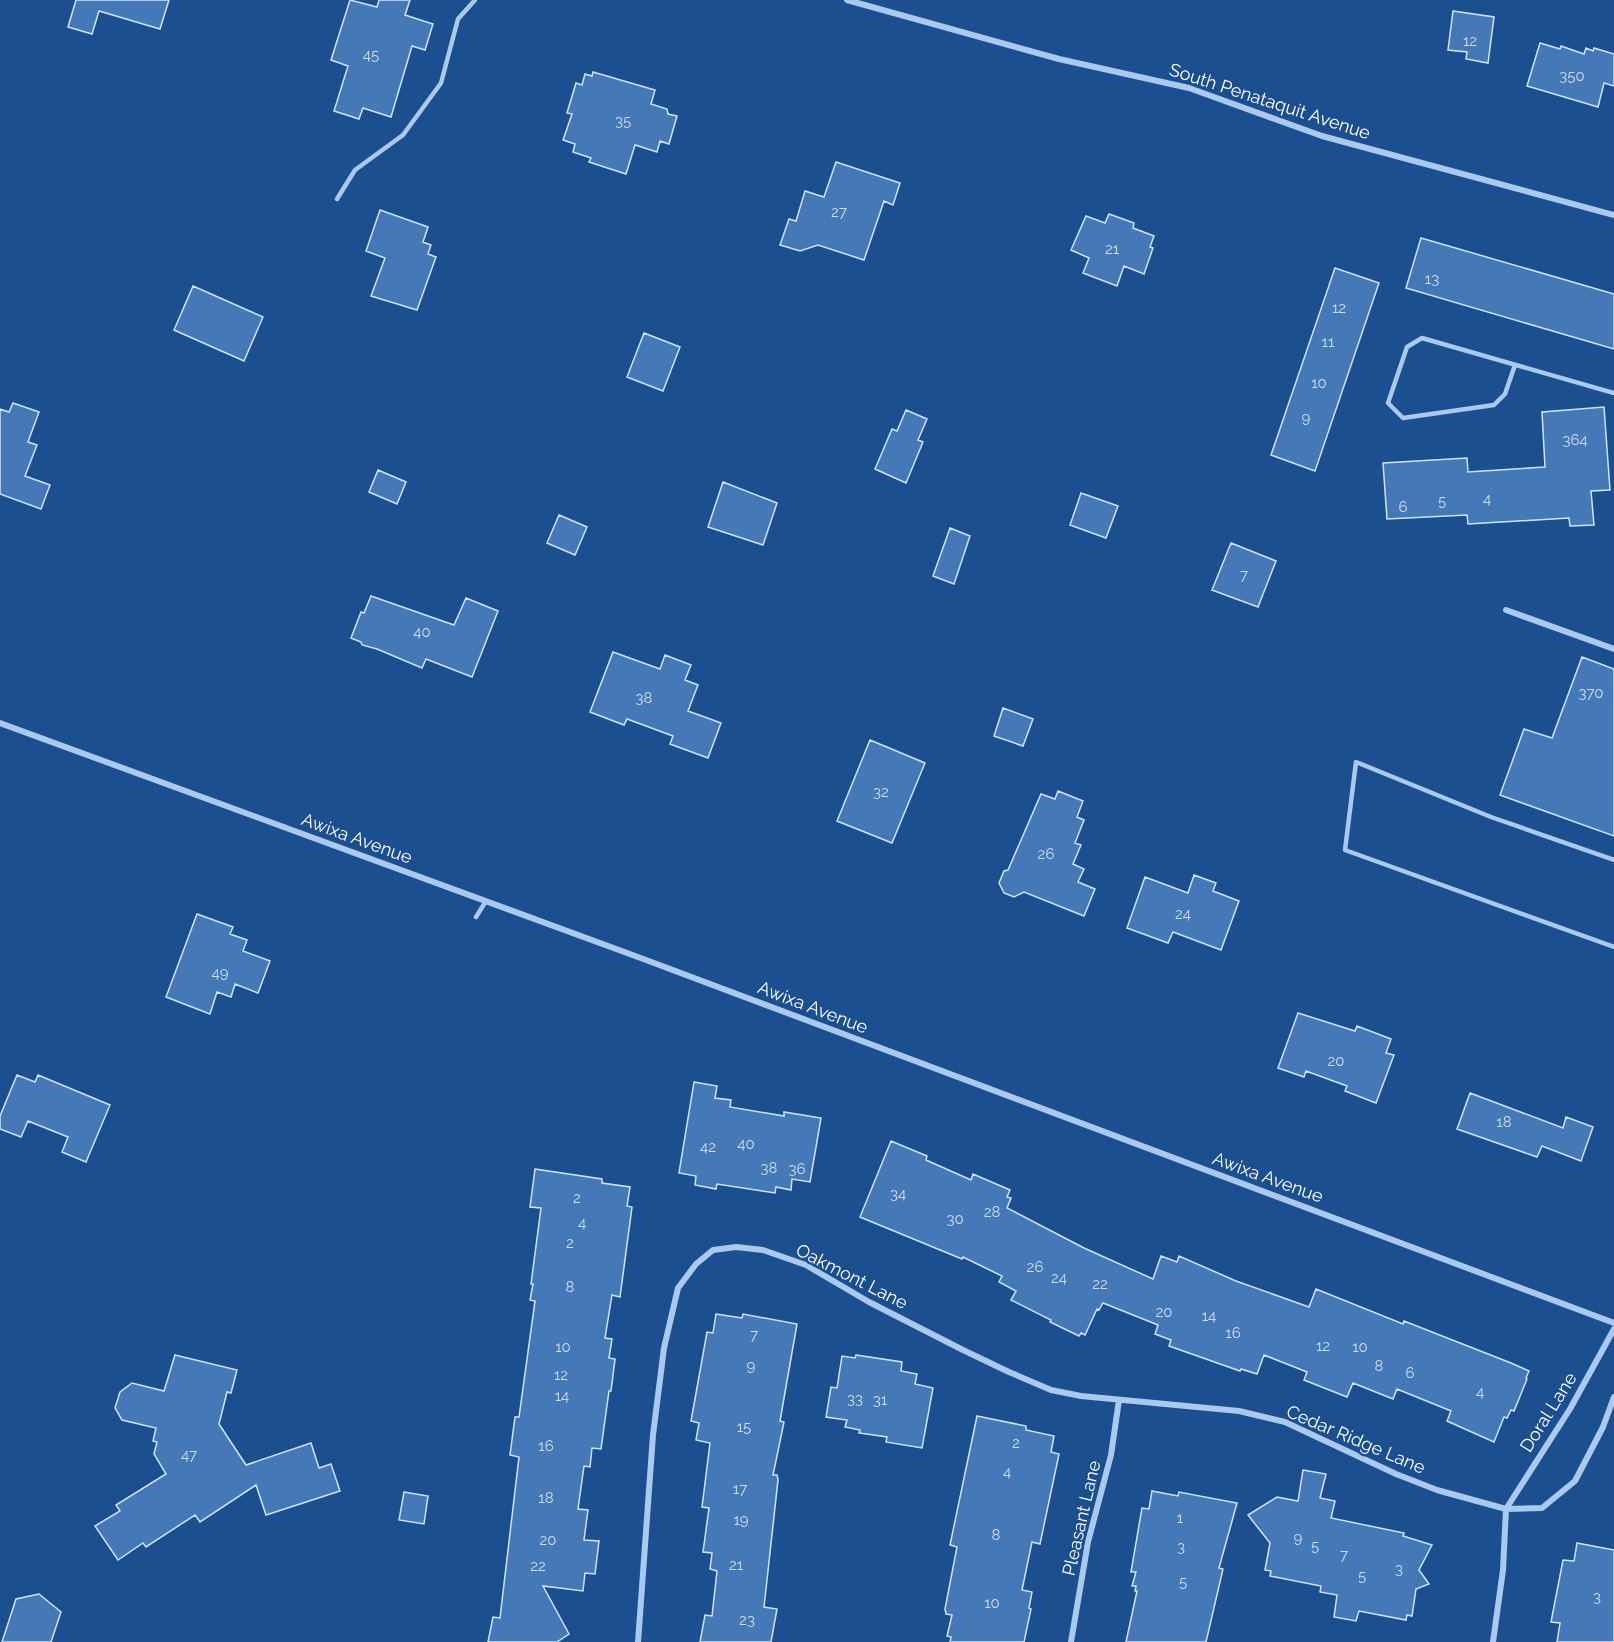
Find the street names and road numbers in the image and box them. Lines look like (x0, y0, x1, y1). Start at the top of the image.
street label: South Penataquit Avenue (1167, 59, 1374, 144)
street label: Awixa Avenue (299, 808, 416, 868)
street label: Awixa Avenue (755, 976, 871, 1038)
street label: Awixa Avenue (1210, 1147, 1327, 1207)
street label: Oakmont Lane (793, 1239, 912, 1313)
street label: Doral Lane (1515, 1368, 1581, 1456)
street label: Cedar Ridge Lane (1283, 1400, 1429, 1478)
street label: Pleasant Lane (1058, 1458, 1105, 1578)

